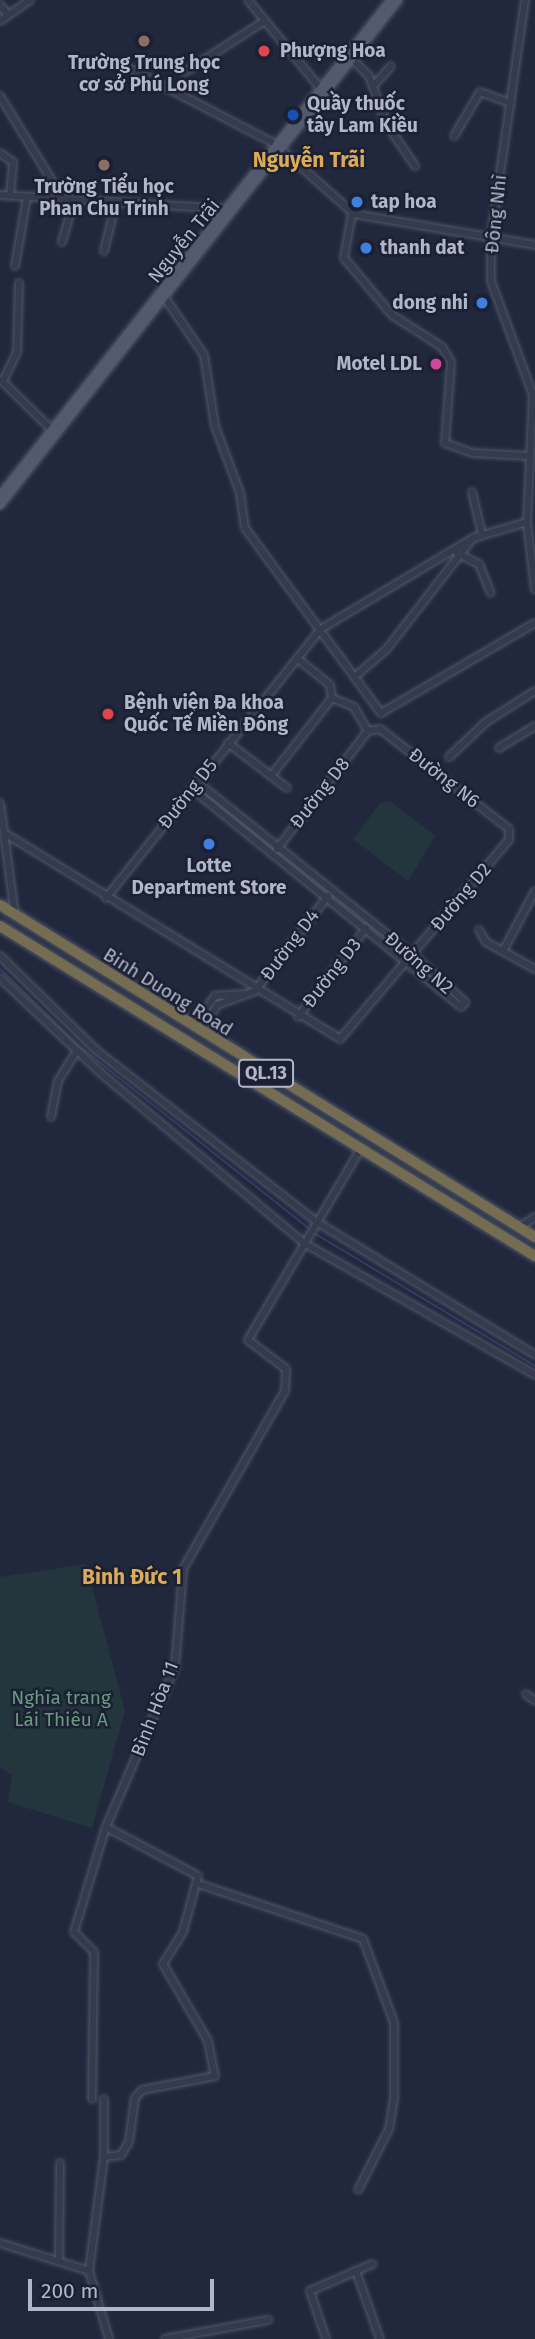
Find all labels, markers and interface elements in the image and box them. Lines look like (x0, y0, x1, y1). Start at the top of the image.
marker: Trường Trung học cơ sở Phú Long (136, 33, 152, 49)
place label: Phượng Hoa (280, 40, 386, 62)
marker: Phượng Hoa (254, 41, 274, 61)
place label: Trường Trung học cơ sở Phú Long (68, 52, 220, 96)
place label: Quầy thuốc tây Lam Kiều (307, 93, 418, 137)
marker: Quầy thuốc tây Lam Kiều (285, 107, 301, 123)
district label: Nguyễn Trãi (253, 147, 365, 173)
marker: Trường Tiểu học Phan Chu Trinh (96, 157, 112, 173)
street label: Đông Nhì (481, 173, 511, 255)
place label: Trường Tiểu học Phan Chu Trinh (34, 176, 174, 220)
place label: tap hoa (371, 191, 437, 213)
marker: tap hoa (349, 194, 365, 210)
street label: Nguyễn Trãi (143, 195, 225, 287)
place label: thanh dat (380, 237, 464, 259)
marker: thanh dat (358, 240, 374, 256)
place label: dong nhi (392, 292, 468, 314)
marker: dong nhi (474, 295, 490, 311)
place label: Motel LDL (336, 353, 422, 375)
marker: Motel LDL (428, 356, 444, 372)
place label: Bệnh viện Đa khoa Quốc Tế Miền Đông (124, 692, 288, 736)
marker: Bệnh viện Đa khoa Quốc Tế Miền Đông (98, 704, 118, 724)
street label: Đường N6 (404, 743, 484, 813)
street label: Đường D8 (285, 753, 355, 833)
street label: Đường D5 (154, 754, 222, 834)
marker: Lotte Department Store (201, 836, 217, 852)
place label: Lotte Department Store (131, 855, 287, 899)
street label: Đường D2 (426, 858, 496, 936)
street label: Đường D4 (256, 905, 324, 985)
street label: Đường N2 (380, 927, 458, 999)
street label: Đường D3 (298, 934, 366, 1012)
street label: Binh Duong Road (99, 943, 237, 1041)
road number: QL.13 (238, 1058, 294, 1088)
district label: Bình Đức 1 (82, 1564, 182, 1590)
street label: Bình Hòa 11 (127, 1658, 183, 1760)
park label: Nghĩa trang Lái Thiêu A (11, 1687, 111, 1731)
scale bar (32, 2266, 217, 2310)
text: 200 m (41, 2278, 98, 2304)

